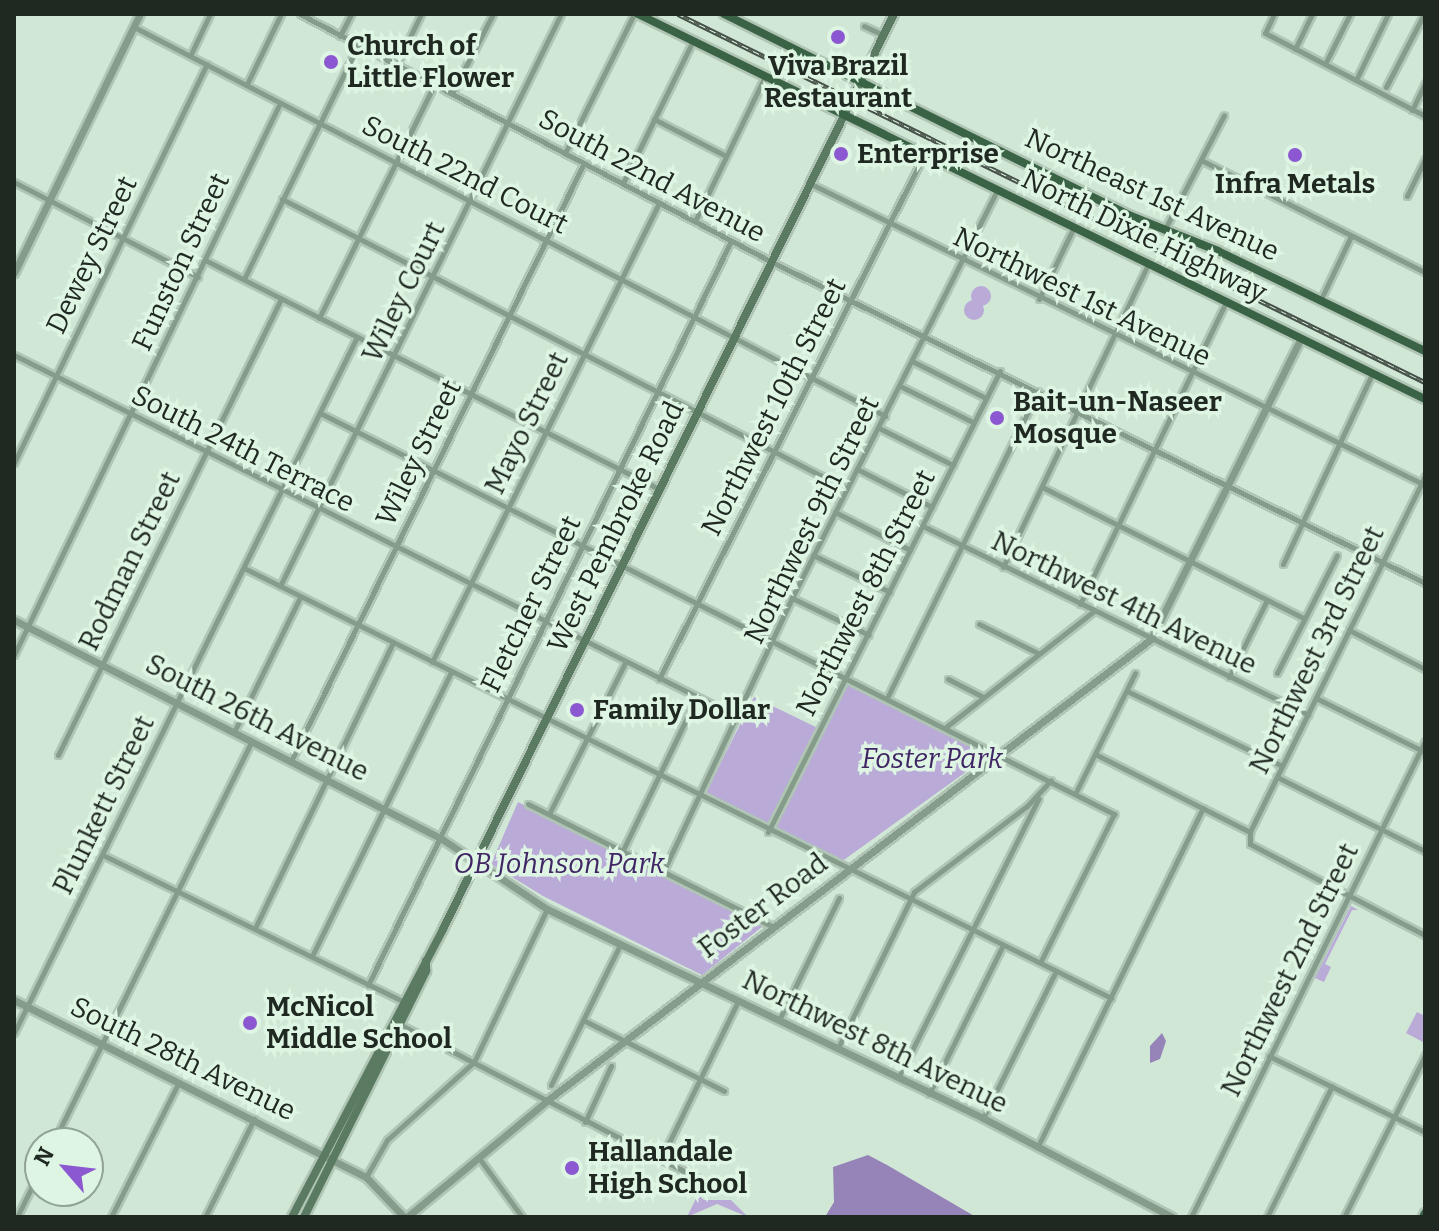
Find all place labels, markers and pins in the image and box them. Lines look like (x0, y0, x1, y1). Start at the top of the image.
marker: Viva Brazil Restaurant (829, 28, 847, 46)
place label: Church of Little Flower (347, 29, 514, 95)
place label: Viva Brazil Restaurant (764, 49, 912, 115)
marker: Church of Little Flower (322, 53, 340, 71)
place label: Enterprise (857, 137, 999, 171)
marker: Enterprise (832, 145, 850, 163)
marker: Infra Metals (1286, 146, 1304, 164)
place label: Infra Metals (1215, 167, 1375, 201)
place label: Bait-un-Naseer Mosque (1013, 385, 1222, 451)
marker: Bait-un-Naseer Mosque (988, 409, 1006, 427)
place label: Family Dollar (593, 693, 770, 727)
marker: Family Dollar (568, 701, 586, 719)
place label: McNicol Middle School (266, 990, 452, 1056)
marker: McNicol Middle School (241, 1014, 259, 1032)
place label: Hallandale High School (588, 1135, 747, 1201)
marker: Hallandale High School (563, 1159, 581, 1177)

